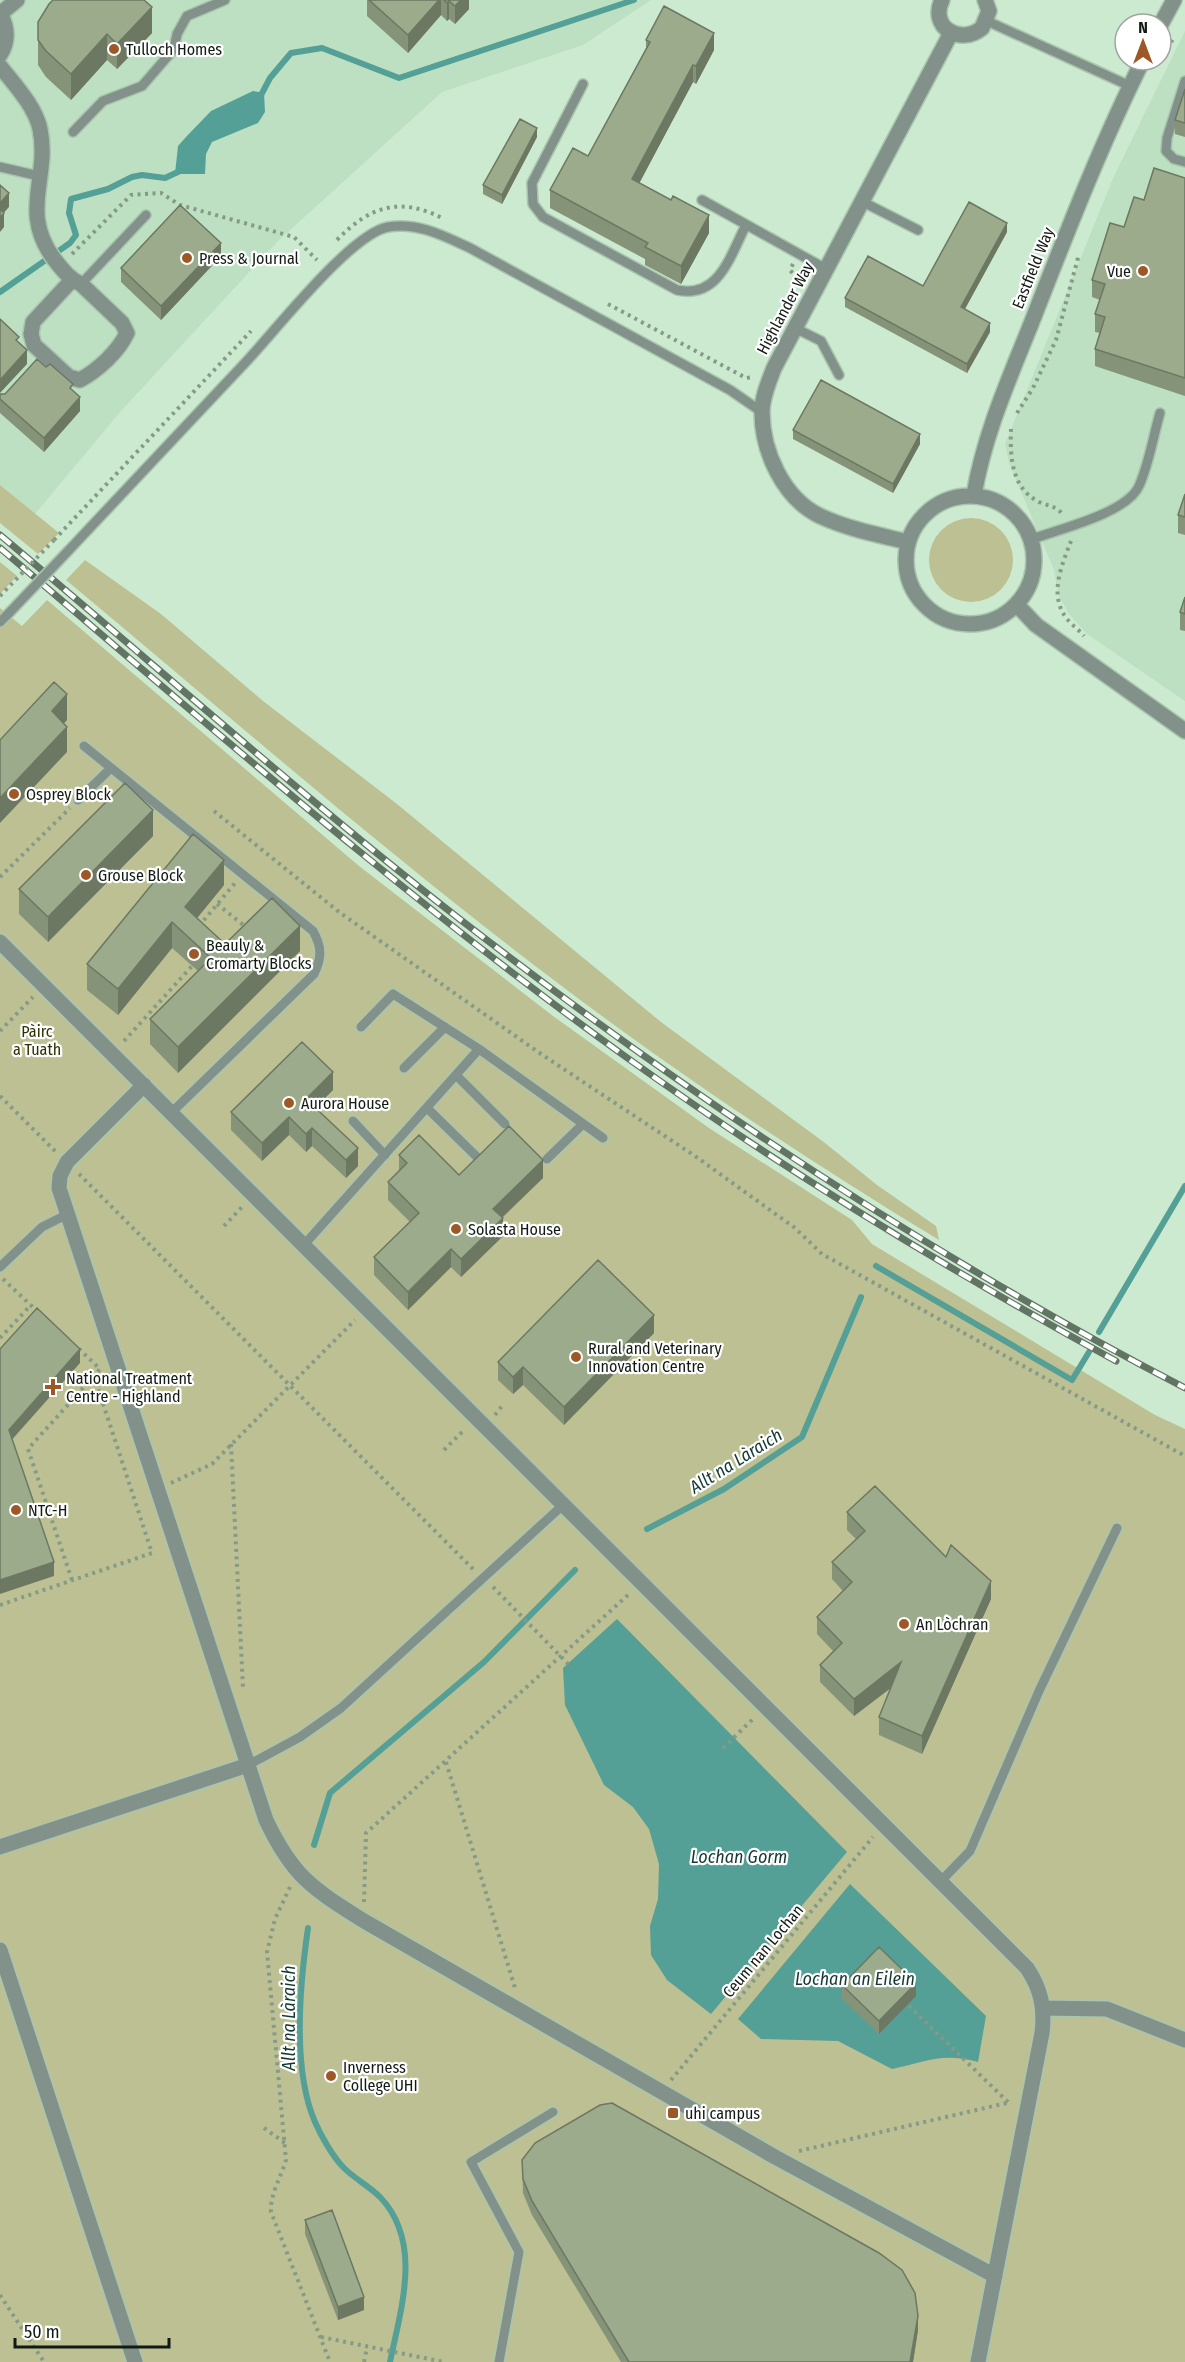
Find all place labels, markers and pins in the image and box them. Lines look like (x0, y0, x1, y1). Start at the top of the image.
place label: Tulloch Homes (126, 40, 222, 59)
marker: Tulloch Homes (107, 42, 121, 56)
place label: Press & Journal (199, 249, 299, 268)
marker: Press & Journal (180, 251, 194, 265)
place label: Vue (1107, 262, 1131, 281)
marker: Vue (1136, 264, 1150, 278)
place label: Osprey Block (26, 785, 111, 804)
marker: Osprey Block (7, 787, 21, 801)
place label: Grouse Block (98, 866, 184, 885)
marker: Grouse Block (79, 868, 93, 882)
place label: Beauly & Cromarty Blocks (206, 936, 312, 973)
marker: Beauly & Cromarty Blocks (187, 947, 201, 961)
place label: Aurora House (301, 1094, 389, 1113)
marker: Aurora House (282, 1096, 296, 1110)
place label: Solasta House (468, 1220, 561, 1239)
marker: Solasta House (449, 1222, 463, 1236)
place label: Rural and Veterinary Innovation Centre (588, 1339, 722, 1376)
marker: Rural and Veterinary Innovation Centre (569, 1350, 583, 1364)
place label: National Treatment Centre - Highland (66, 1369, 193, 1406)
marker: National Treatment Centre - Highland (44, 1378, 62, 1396)
place label: NTC-H (28, 1501, 67, 1520)
marker: NTC-H (9, 1503, 23, 1517)
place label: An Lòchran (916, 1615, 988, 1634)
marker: An Lòchran (897, 1617, 911, 1631)
place label: Inverness College UHI (343, 2058, 418, 2095)
marker: Inverness College UHI (324, 2069, 338, 2083)
place label: uhi campus (685, 2104, 760, 2123)
marker: uhi campus (666, 2106, 680, 2120)

